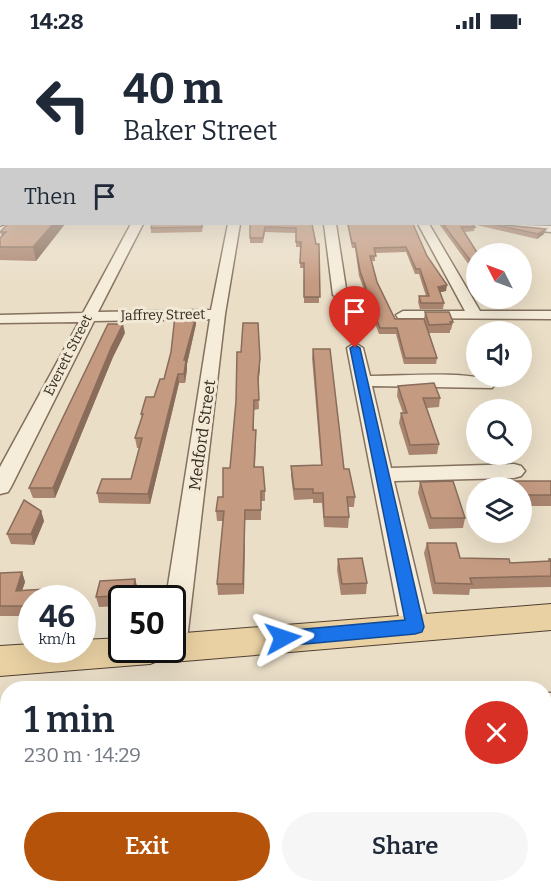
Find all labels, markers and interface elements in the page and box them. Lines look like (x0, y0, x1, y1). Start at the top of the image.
text: 14:28 (30, 8, 84, 35)
text: 40 m (123, 64, 223, 114)
icon: left (24, 66, 102, 144)
text: Baker Street (123, 115, 277, 147)
icon: arrive (88, 180, 121, 213)
text: Then (24, 183, 76, 210)
north arrow (466, 243, 532, 309)
map controls (466, 243, 532, 543)
pin (329, 286, 380, 348)
icon: arrive (338, 295, 371, 328)
street label: Jaffrey Street (120, 306, 205, 324)
street label: Everett Street (40, 311, 96, 399)
button: sound (466, 321, 532, 387)
street label: Medford Street (185, 378, 219, 491)
button: search (466, 399, 532, 465)
button: layers (466, 477, 532, 543)
speed limit sign: 50 (108, 585, 186, 663)
text: 46 (39, 599, 75, 635)
position arrow (251, 606, 315, 670)
text: km/h (38, 630, 76, 648)
text: 1 min (24, 698, 115, 742)
button: close (465, 701, 528, 764)
text: 230 m · 14:29 (24, 743, 141, 767)
button: Exit (24, 812, 270, 881)
button: Share (282, 812, 528, 881)

